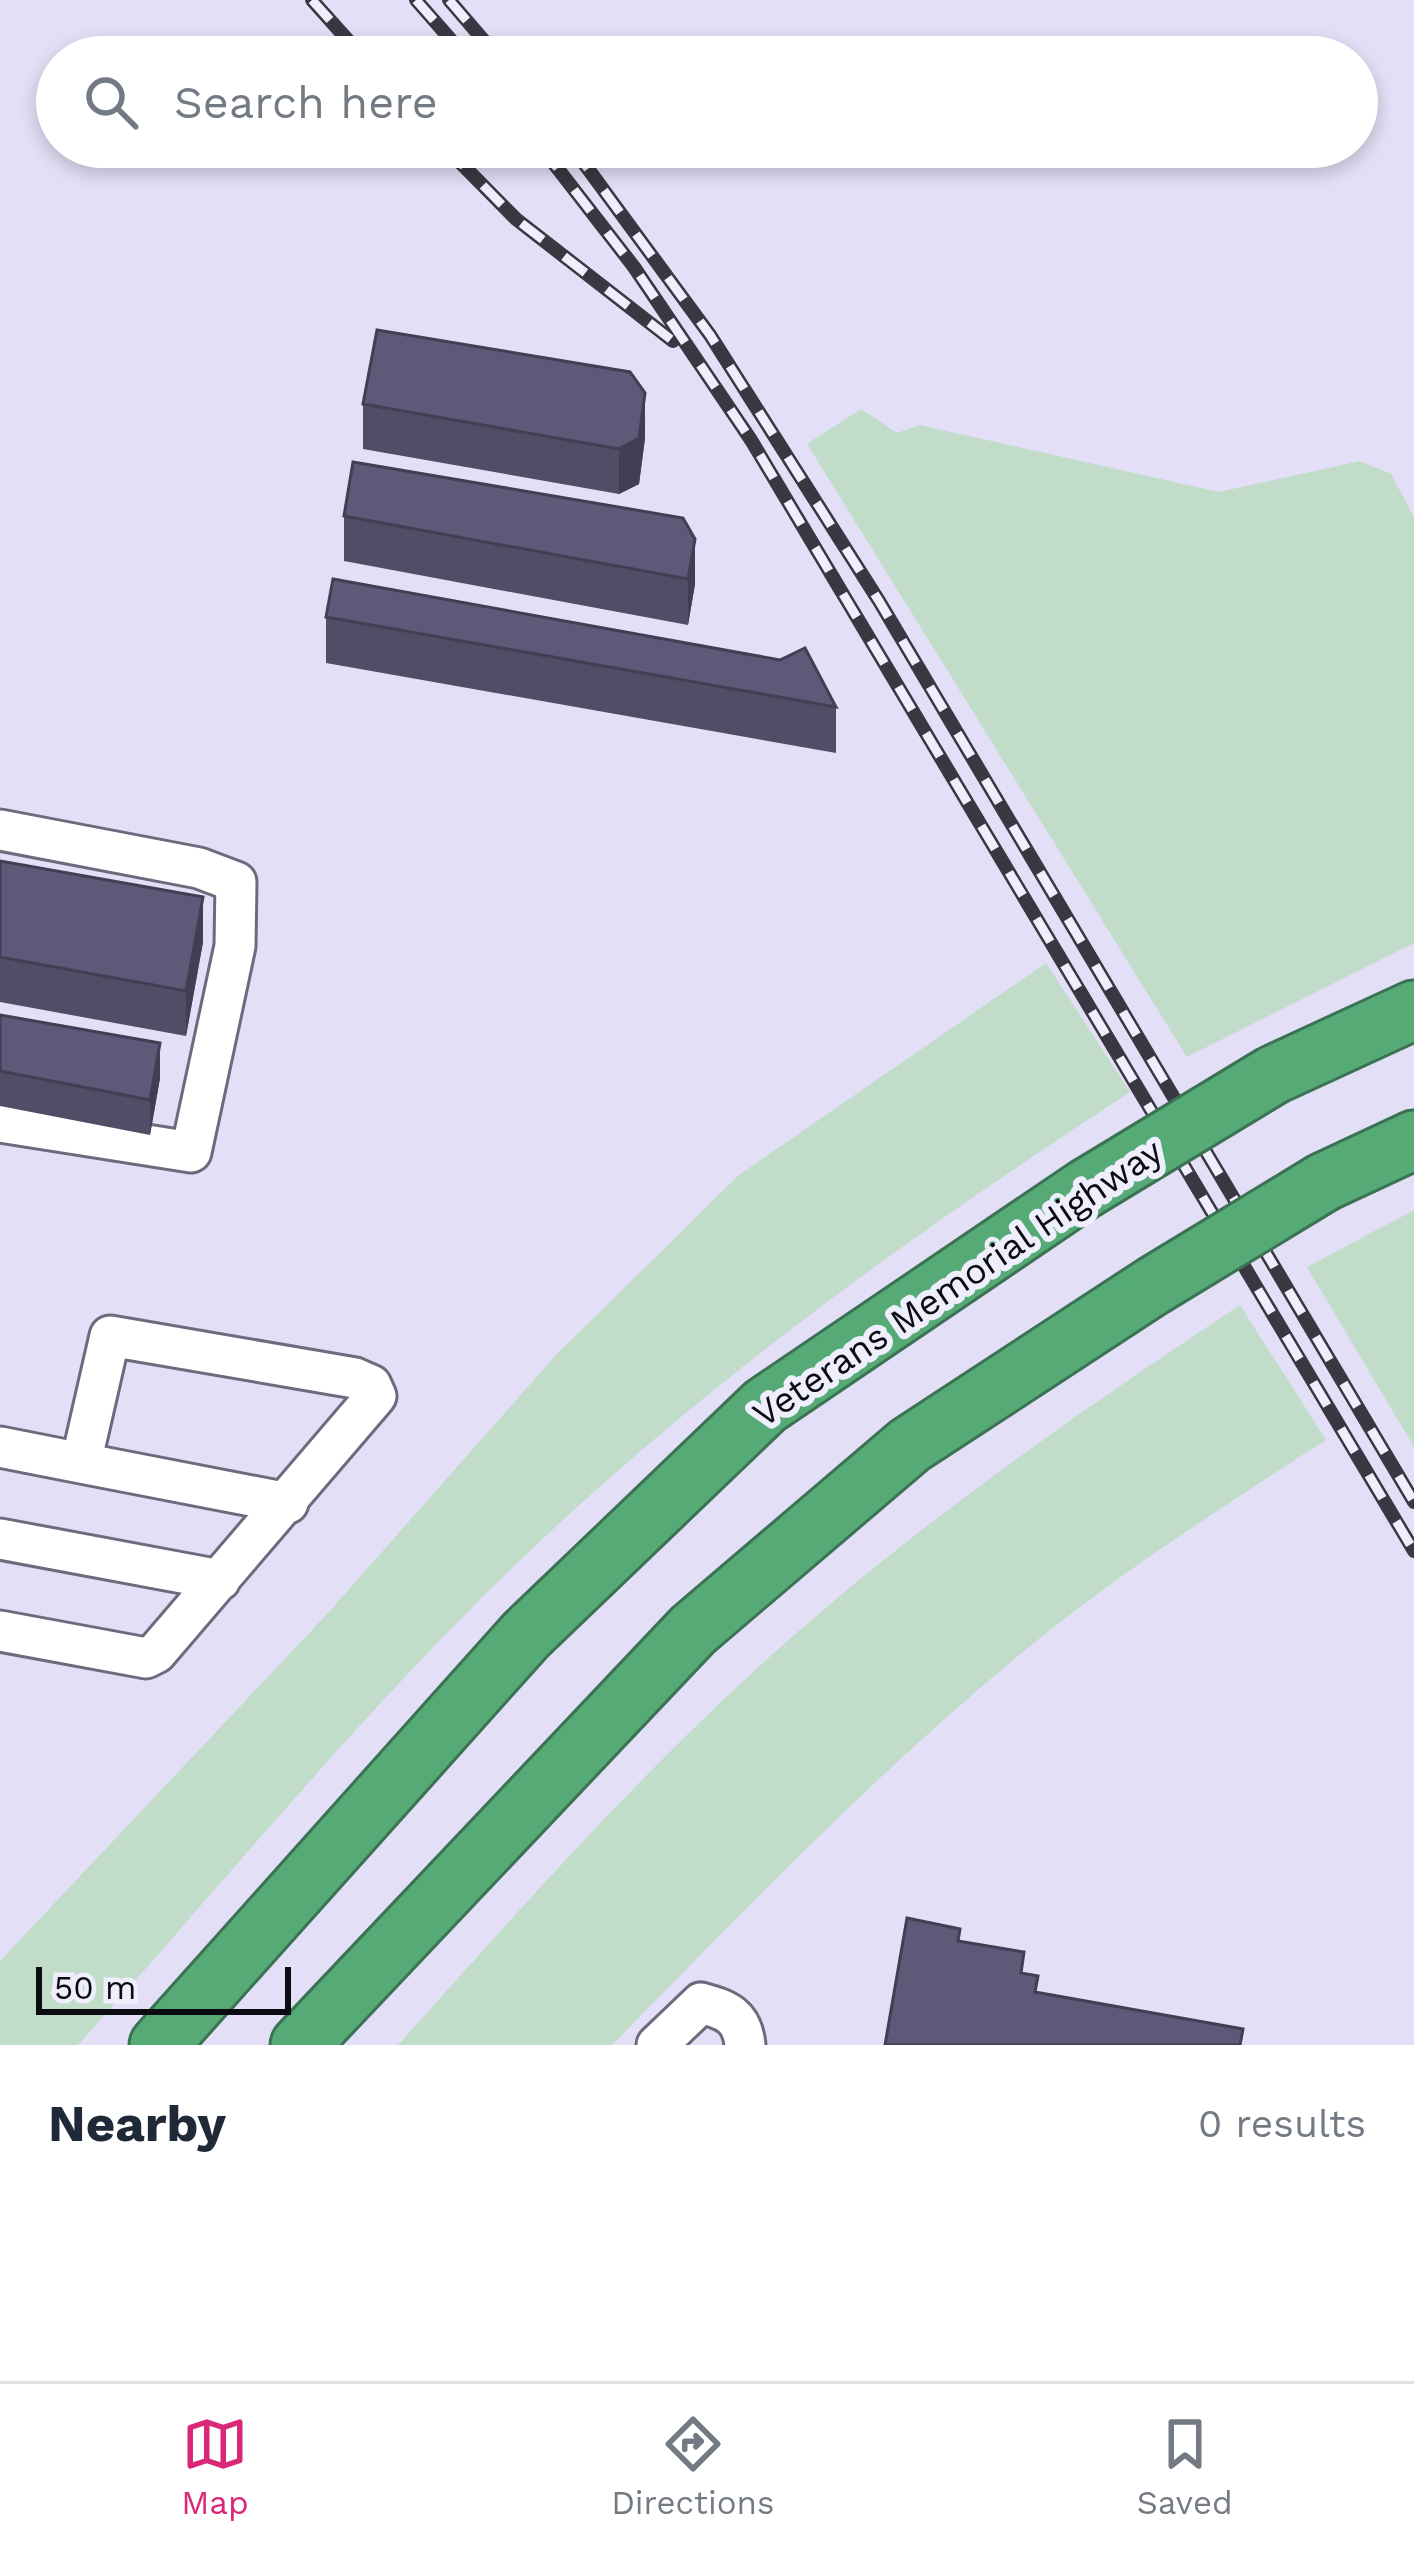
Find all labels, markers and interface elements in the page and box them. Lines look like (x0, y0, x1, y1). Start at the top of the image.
search box (36, 36, 1378, 168)
icon: search (78, 69, 144, 135)
text: Search here (174, 76, 438, 129)
street label: Veterans Memorial Highway (745, 1130, 1170, 1436)
scale bar (36, 1961, 291, 2014)
text: 50 m (54, 1968, 136, 2007)
text: Nearby (48, 2094, 226, 2153)
text: 0 results (1198, 2101, 1366, 2146)
tab: Map (181, 2411, 249, 2522)
tab: Directions (611, 2411, 774, 2522)
tab: Saved (1137, 2411, 1233, 2522)

